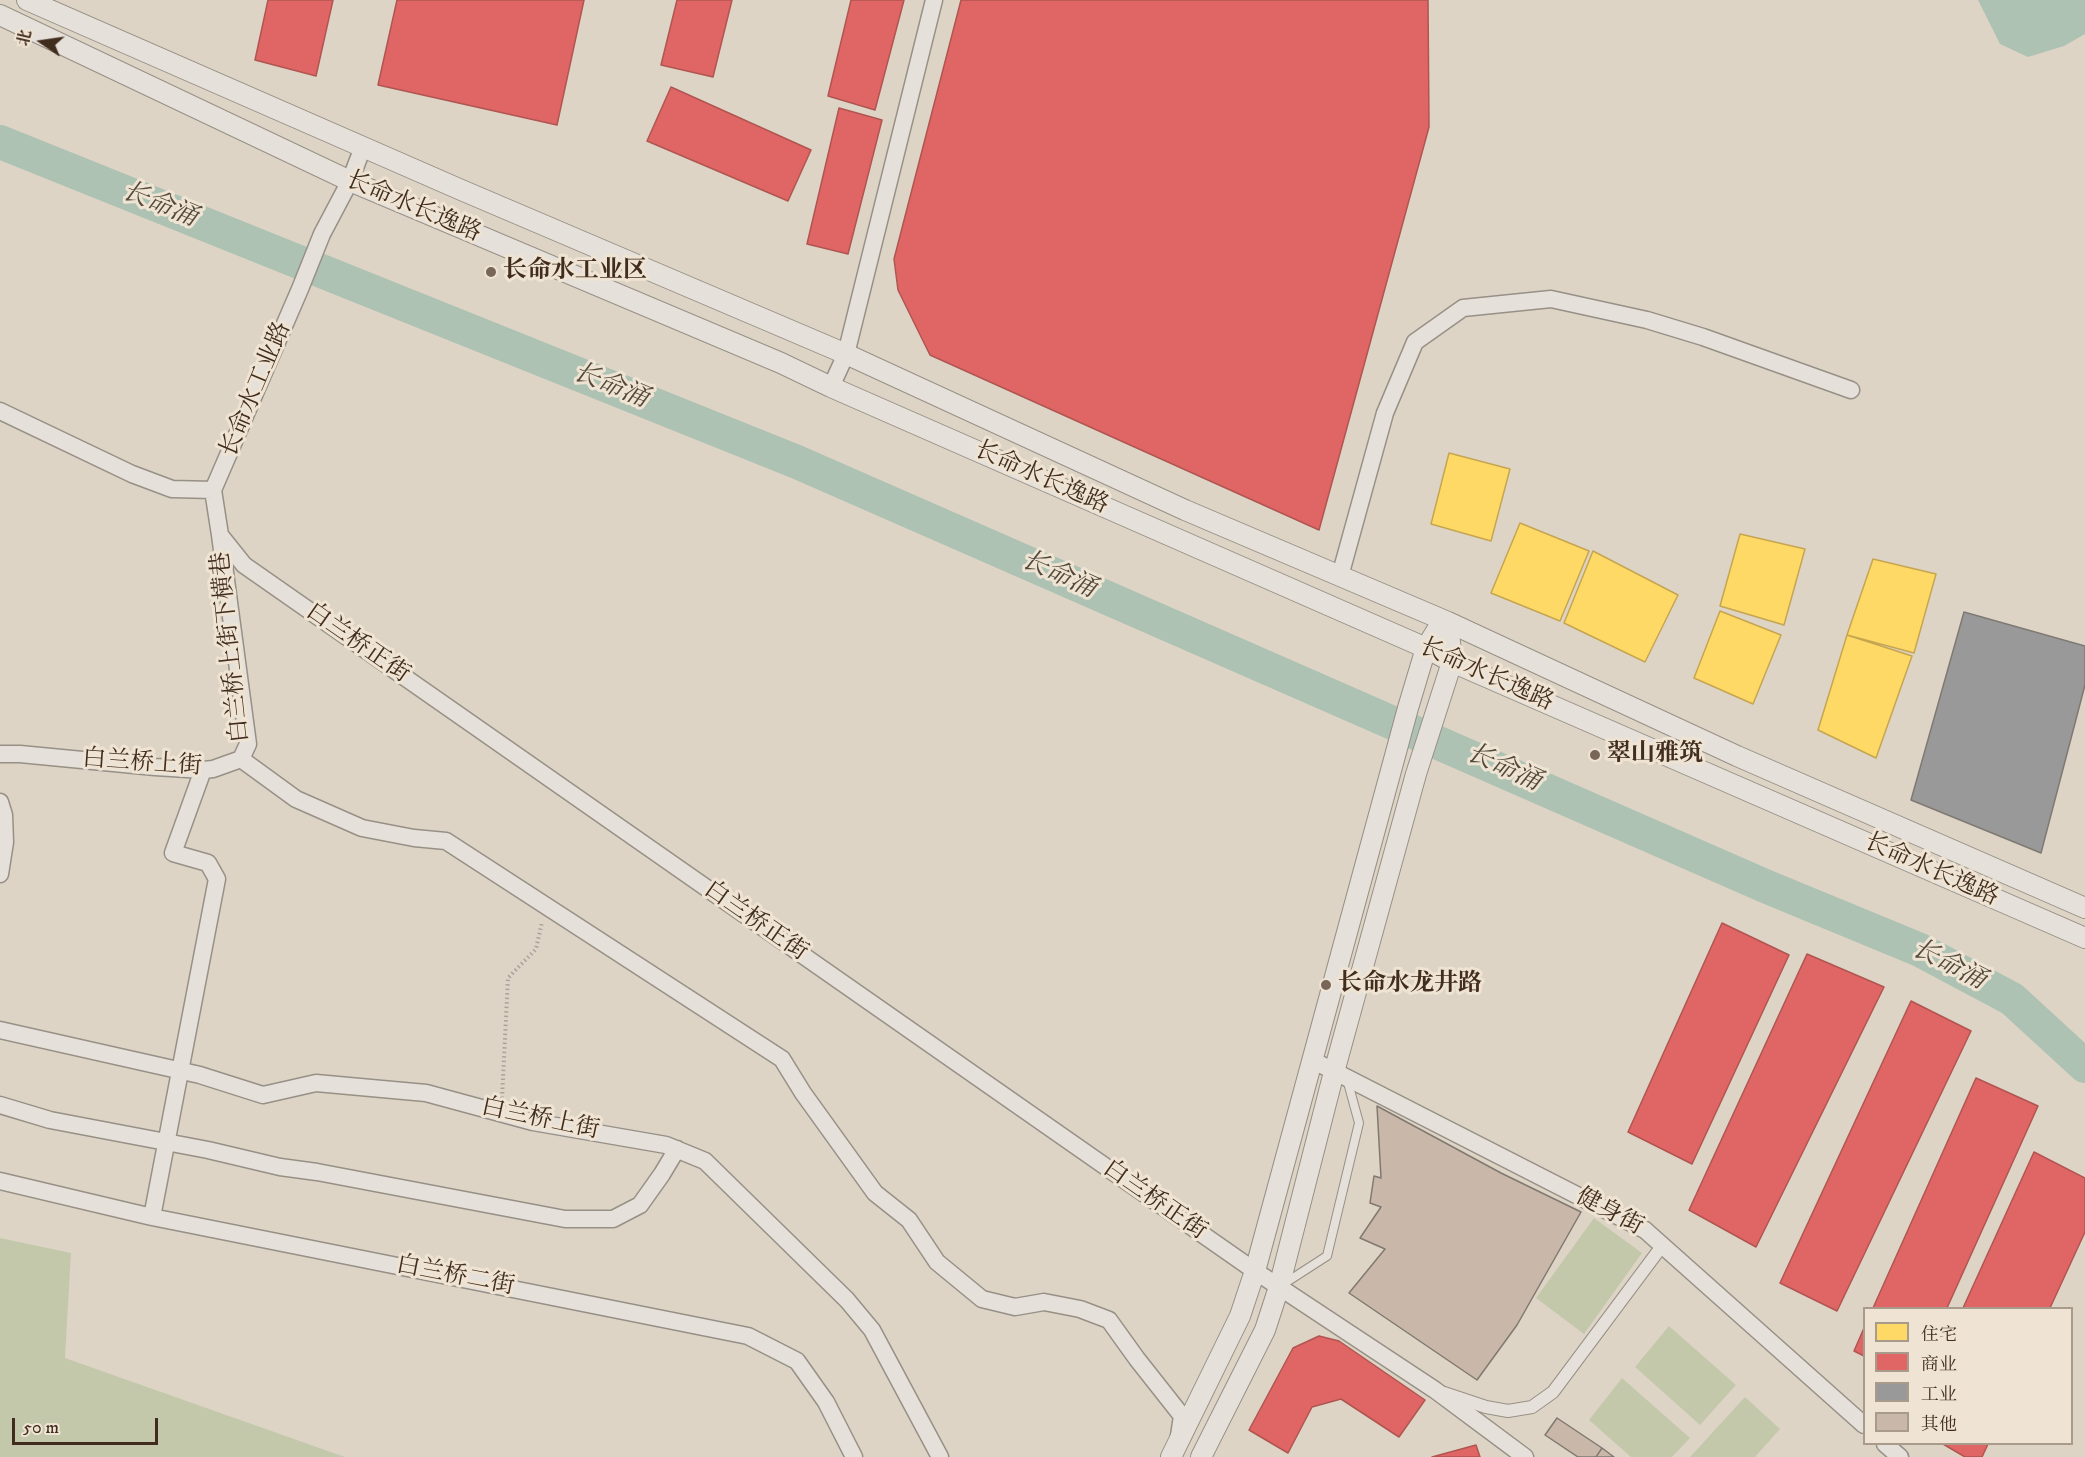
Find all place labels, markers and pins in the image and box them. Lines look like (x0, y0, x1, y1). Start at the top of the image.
place label: 长命水工业区 (503, 258, 647, 286)
marker: 长命水工业区 (484, 265, 498, 279)
place label: 翠山雅筑 (1607, 741, 1703, 769)
marker: 翠山雅筑 (1588, 748, 1602, 762)
place label: 长命水龙井路 (1338, 971, 1482, 999)
marker: 长命水龙井路 (1319, 978, 1333, 992)

